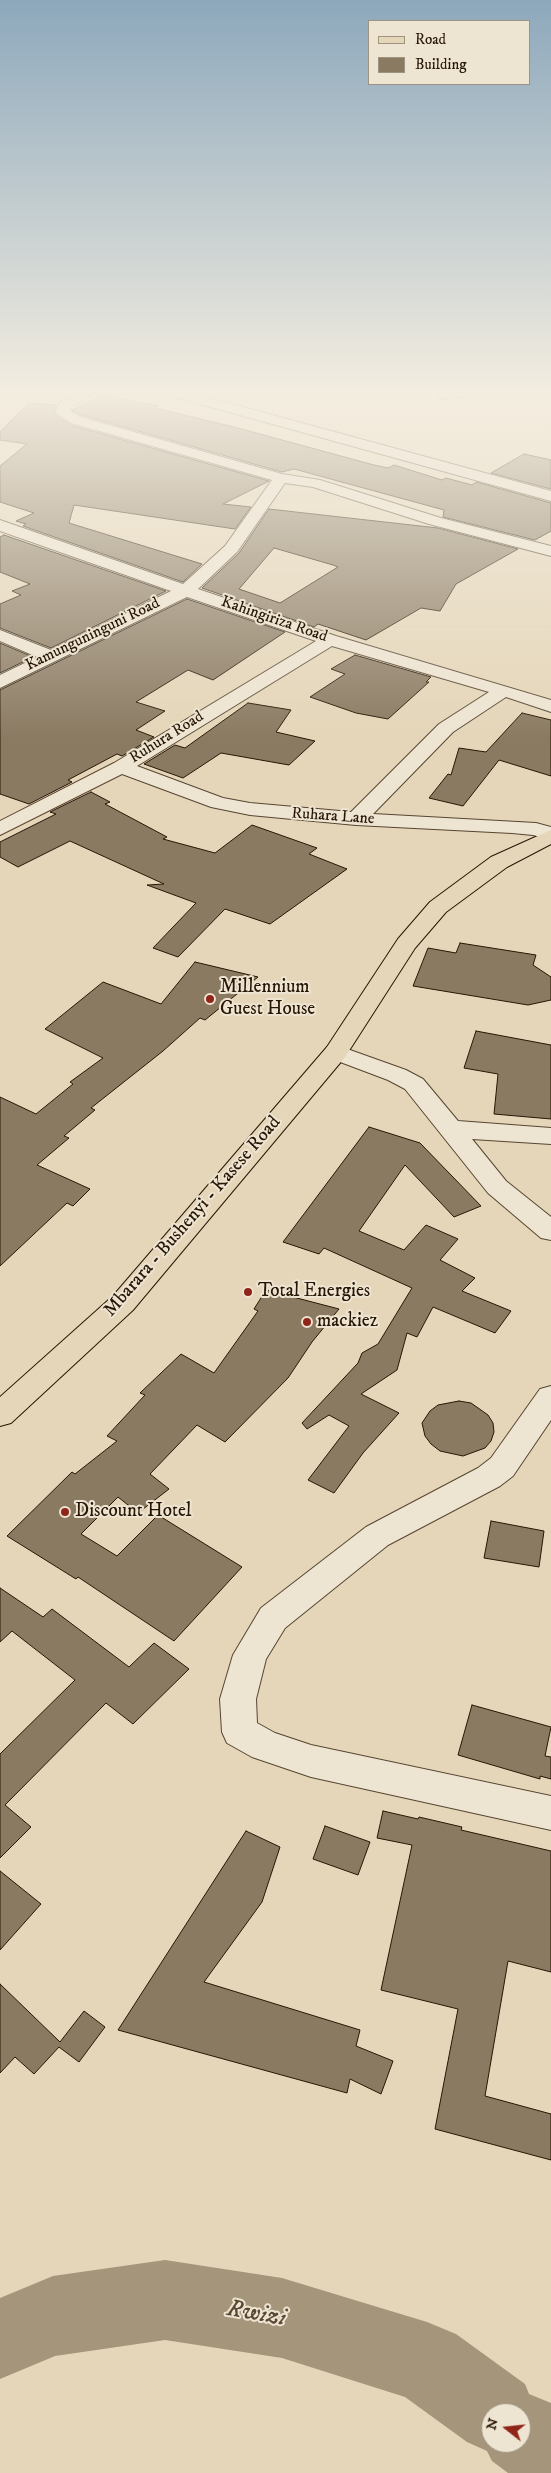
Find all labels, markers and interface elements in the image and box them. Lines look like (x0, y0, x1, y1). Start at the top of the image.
legend (368, 20, 531, 85)
text: Road (415, 30, 446, 49)
text: Building (415, 55, 467, 74)
street label: Kahingiriza Road (218, 593, 330, 647)
street label: Kamunguninguni Road (23, 594, 163, 676)
street label: Ruhura Road (126, 708, 208, 768)
street label: Ruhara Lane (291, 805, 375, 829)
place label: Millennium Guest House (220, 977, 315, 1021)
marker: Millennium Guest House (204, 993, 216, 1005)
street label: Mbarara - Bushenyi - Kasese Road (100, 1112, 286, 1322)
place label: Total Energies (258, 1281, 370, 1303)
marker: Total Energies (242, 1286, 254, 1298)
place label: mackiez (317, 1311, 378, 1333)
marker: mackiez (301, 1316, 313, 1328)
place label: Discount Hotel (75, 1501, 192, 1523)
marker: Discount Hotel (59, 1506, 71, 1518)
water label: Rwizi (224, 2296, 288, 2334)
north arrow (481, 2403, 531, 2453)
text: N (482, 2416, 503, 2432)

